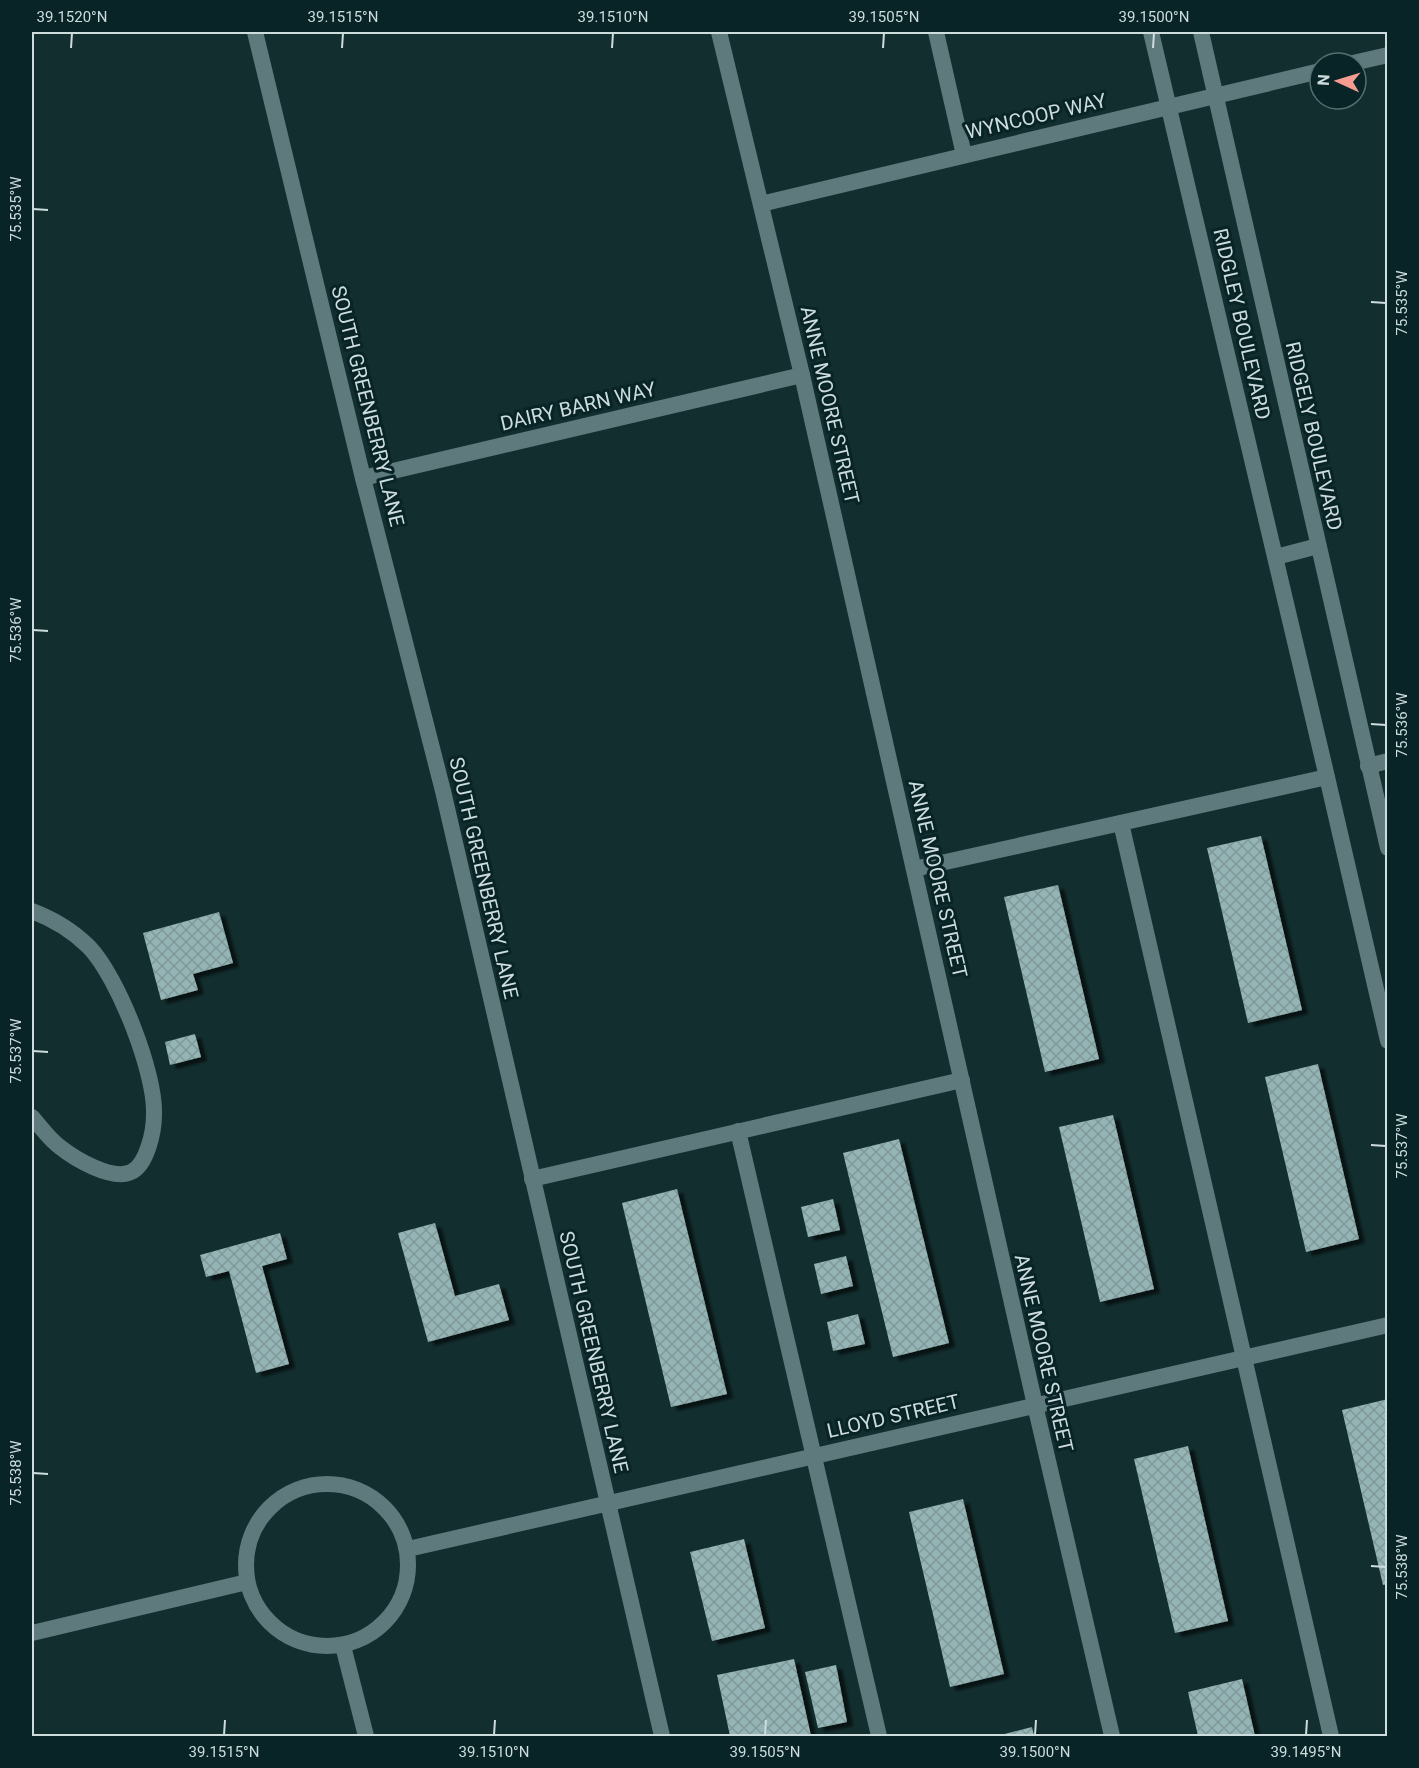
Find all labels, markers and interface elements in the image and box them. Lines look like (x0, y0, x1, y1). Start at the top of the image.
text: 39.1520°N (37, 8, 107, 26)
text: 39.1515°N (308, 8, 378, 26)
text: 39.1510°N (578, 8, 648, 26)
text: 39.1505°N (849, 8, 919, 26)
text: 39.1500°N (1119, 8, 1189, 26)
north arrow (1308, 51, 1368, 111)
text: N (1314, 74, 1333, 86)
street label: WYNCOOP WAY (963, 88, 1109, 144)
text: 75.535°W (7, 176, 25, 242)
street label: RIDGLEY BOULEVARD (1208, 226, 1276, 422)
text: 75.535°W (1393, 270, 1411, 336)
street label: SOUTH GREENBERRY LANE (326, 283, 410, 529)
street label: ANNE MOORE STREET (796, 304, 864, 506)
street label: RIDGELY BOULEVARD (1281, 339, 1347, 533)
street label: DAIRY BARN WAY (498, 376, 658, 436)
text: 75.536°W (7, 597, 25, 663)
text: 75.536°W (1393, 692, 1411, 758)
street label: SOUTH GREENBERRY LANE (444, 755, 524, 1001)
street label: ANNE MOORE STREET (904, 778, 972, 980)
text: 75.537°W (7, 1018, 25, 1084)
text: 75.537°W (1393, 1113, 1411, 1179)
street label: SOUTH GREENBERRY LANE (554, 1229, 634, 1475)
street label: ANNE MOORE STREET (1010, 1252, 1078, 1454)
street label: LLOYD STREET (824, 1389, 962, 1443)
text: 75.538°W (7, 1440, 25, 1506)
text: 75.538°W (1393, 1534, 1411, 1600)
text: 39.1515°N (189, 1743, 259, 1761)
text: 39.1510°N (459, 1743, 529, 1761)
text: 39.1505°N (730, 1743, 800, 1761)
text: 39.1500°N (1000, 1743, 1070, 1761)
text: 39.1495°N (1271, 1743, 1341, 1761)

